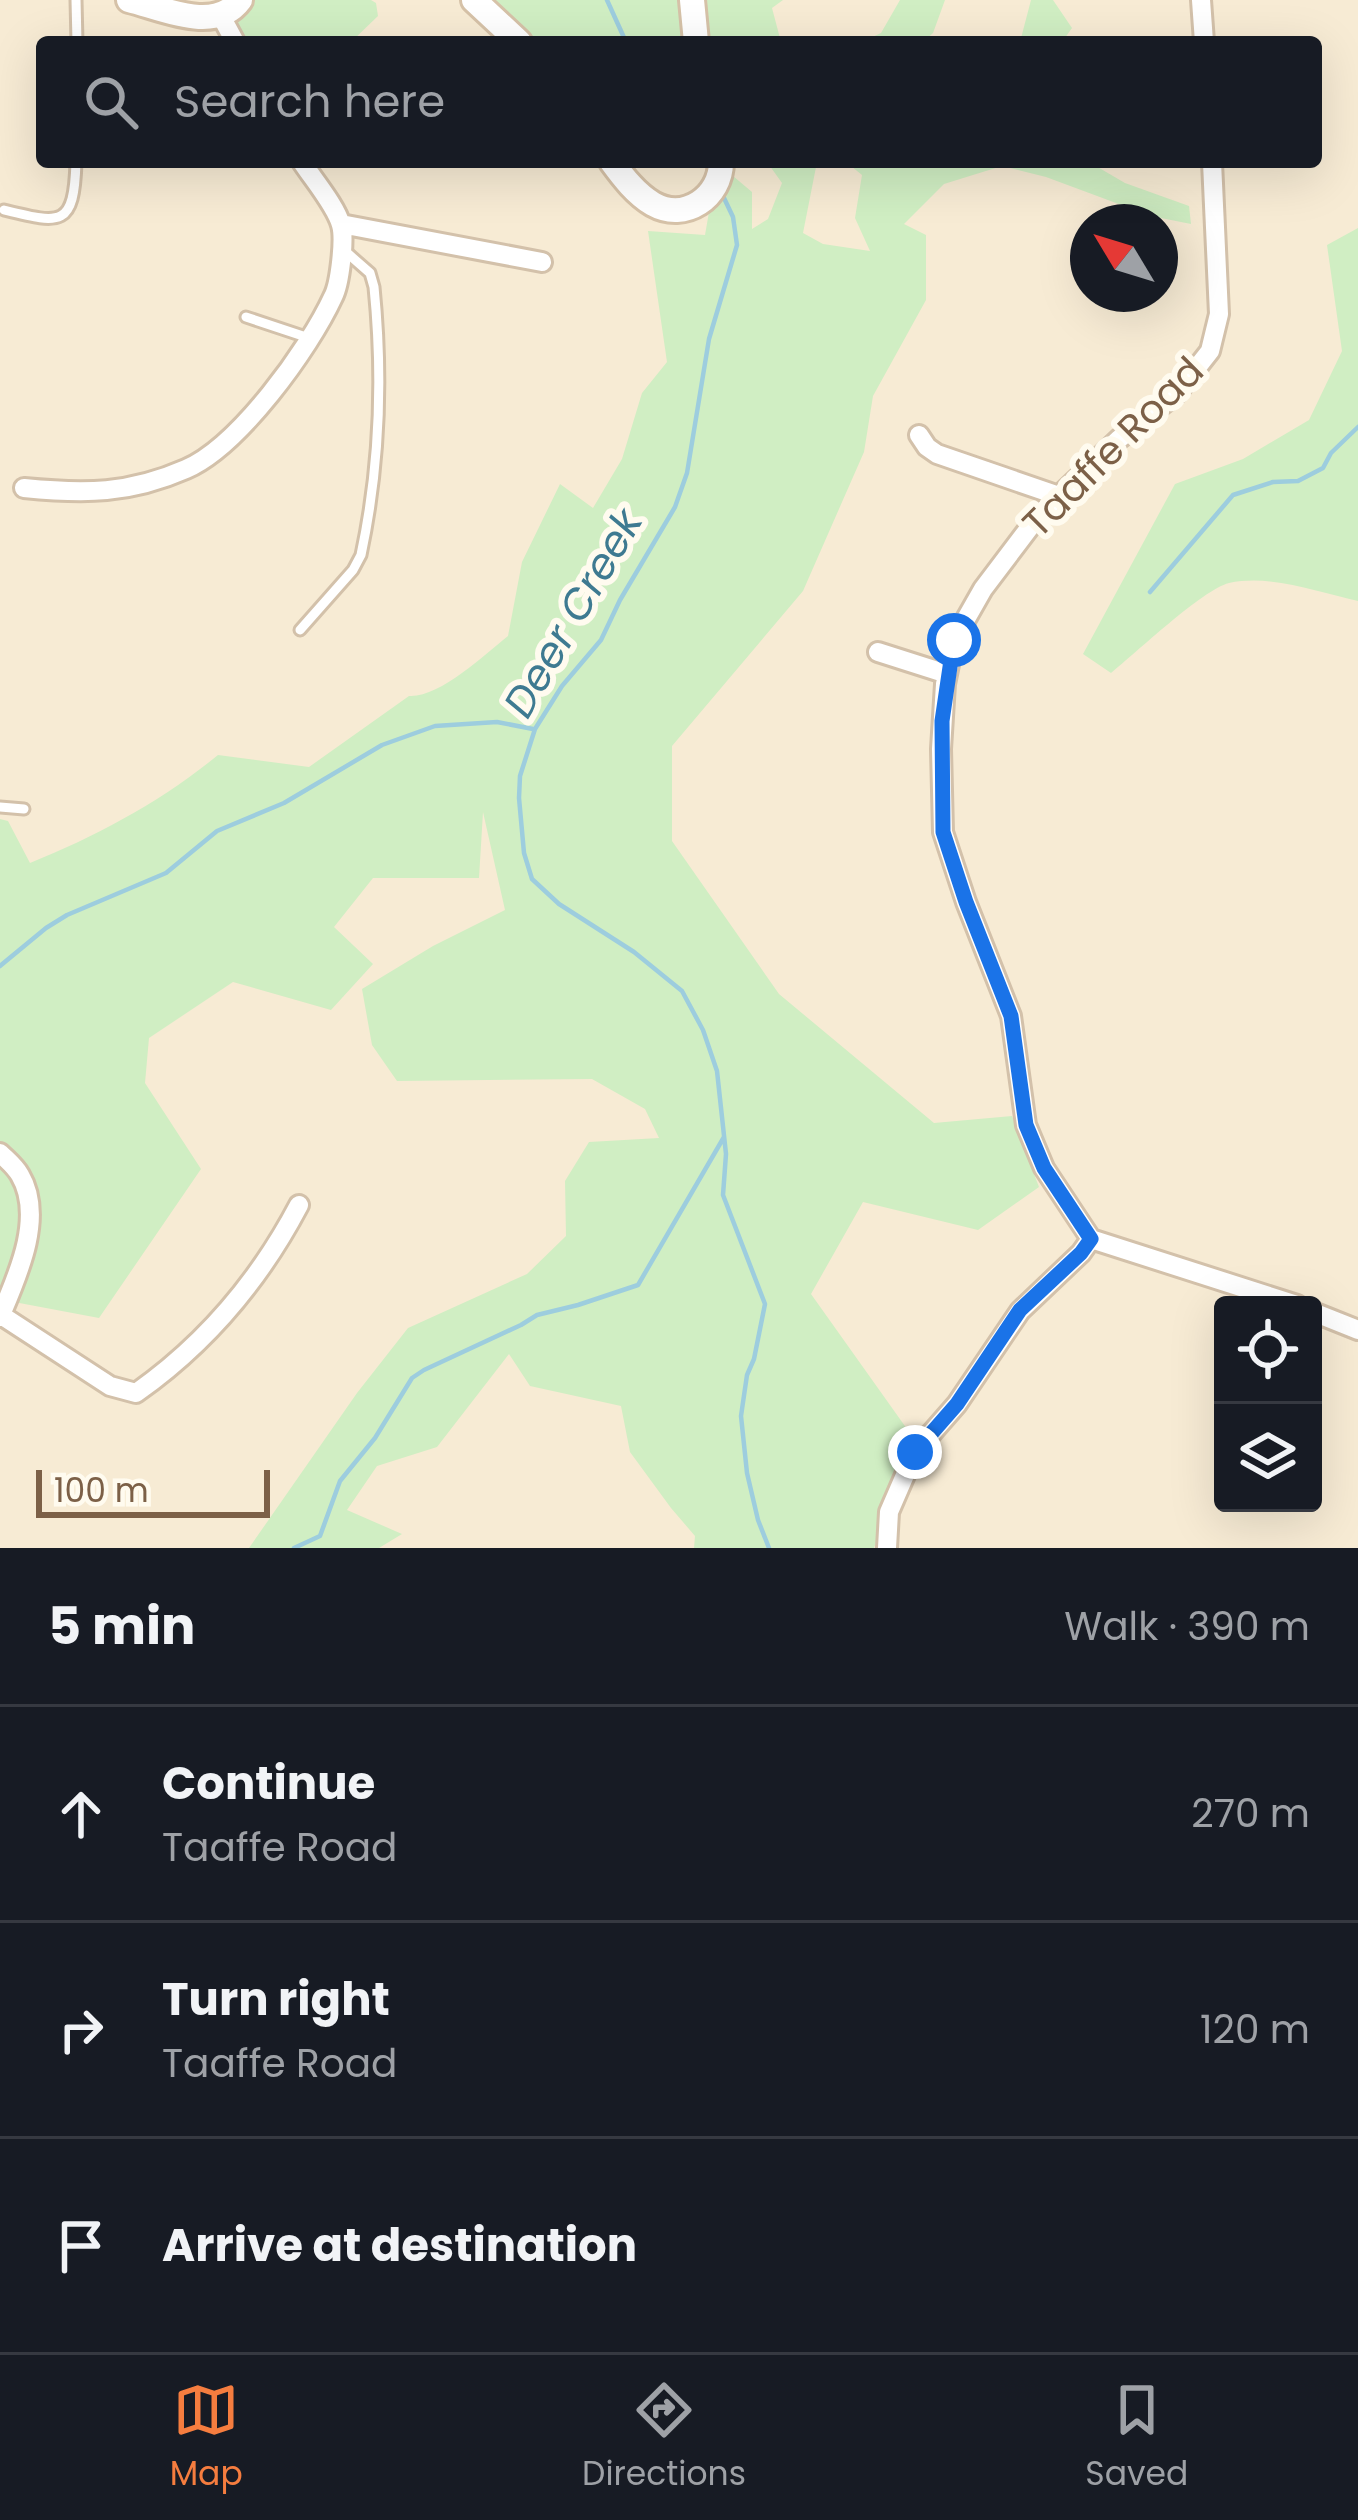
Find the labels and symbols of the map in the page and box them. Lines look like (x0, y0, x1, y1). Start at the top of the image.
north arrow (1070, 204, 1178, 312)
street label: Taaffe Road (1010, 344, 1216, 550)
water label: Deer Creek (490, 496, 658, 728)
route start (927, 613, 981, 667)
route end (888, 1425, 942, 1479)
scale bar (36, 1464, 270, 1517)

